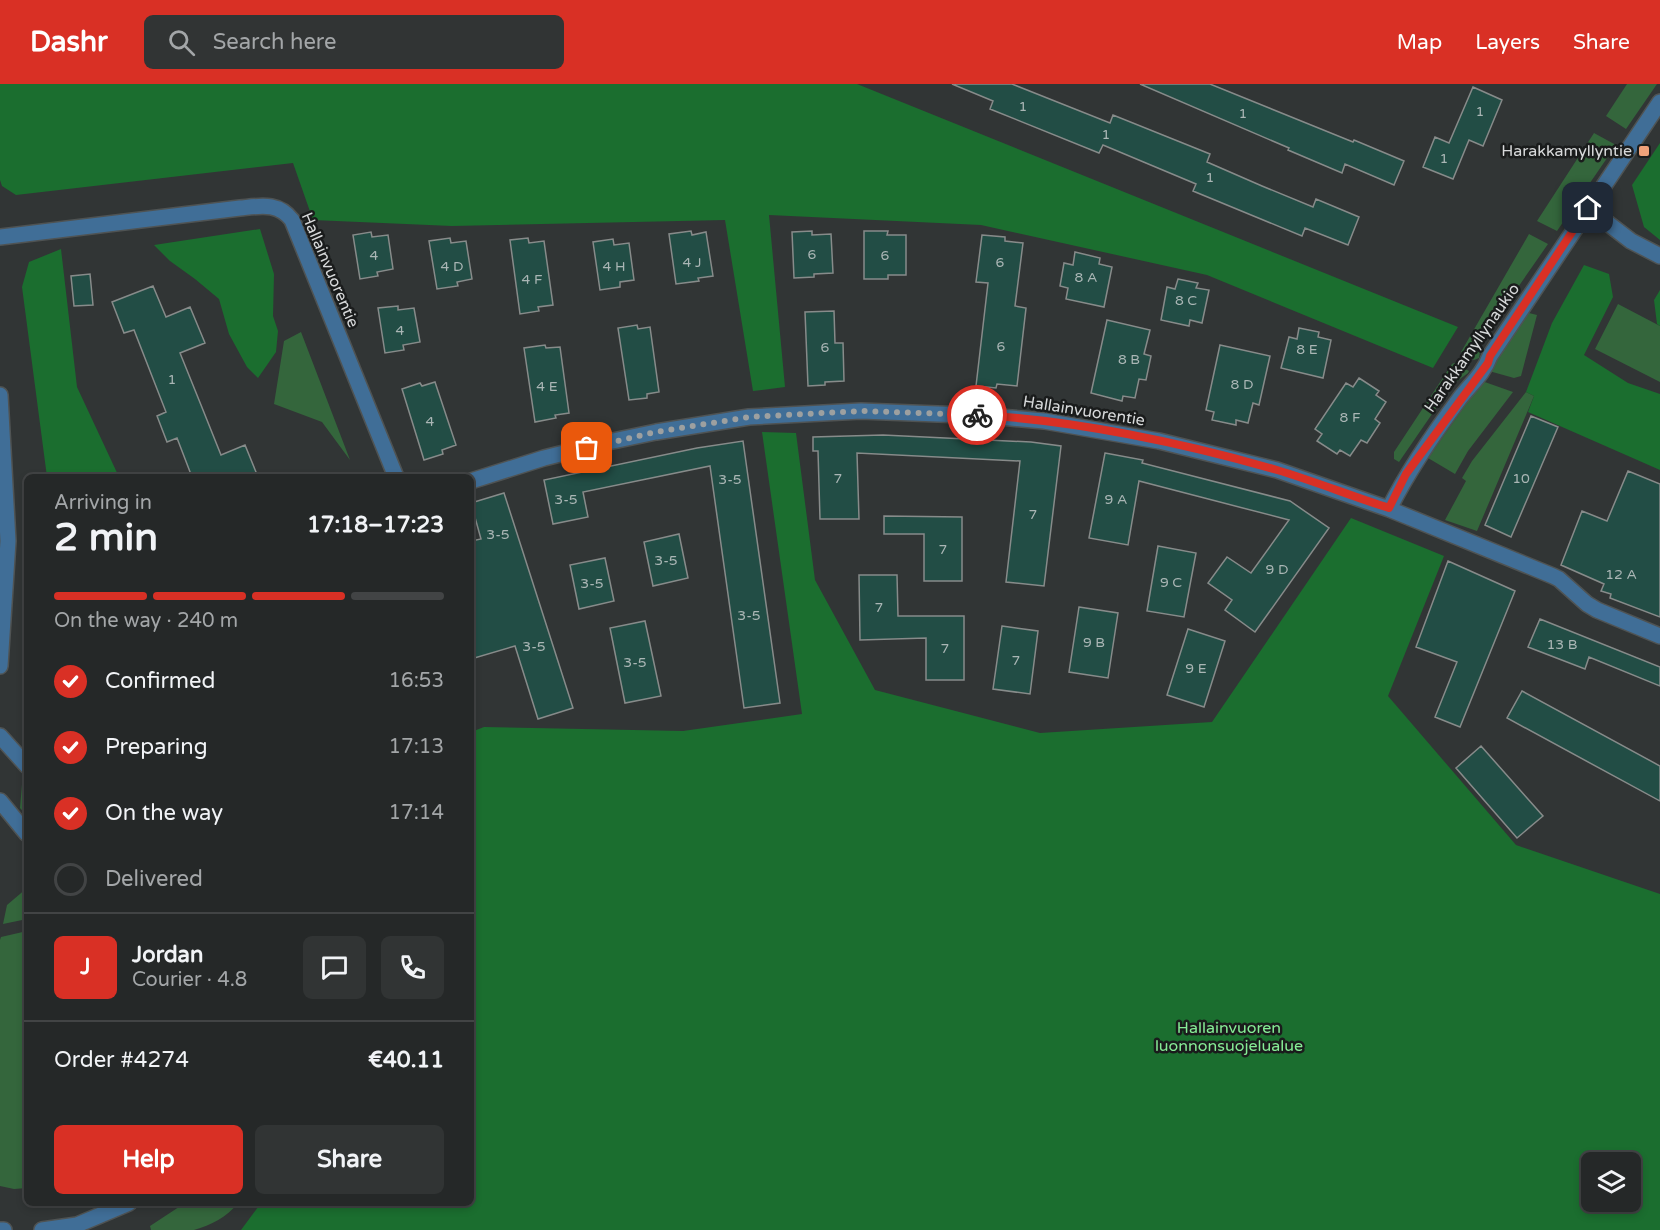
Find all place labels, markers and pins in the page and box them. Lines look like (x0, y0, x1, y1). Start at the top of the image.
place label: Harakkamyllyntie (1501, 141, 1632, 161)
marker: Harakkamyllyntie (1637, 144, 1651, 158)
pin (1562, 182, 1613, 233)
pin (561, 422, 612, 473)

